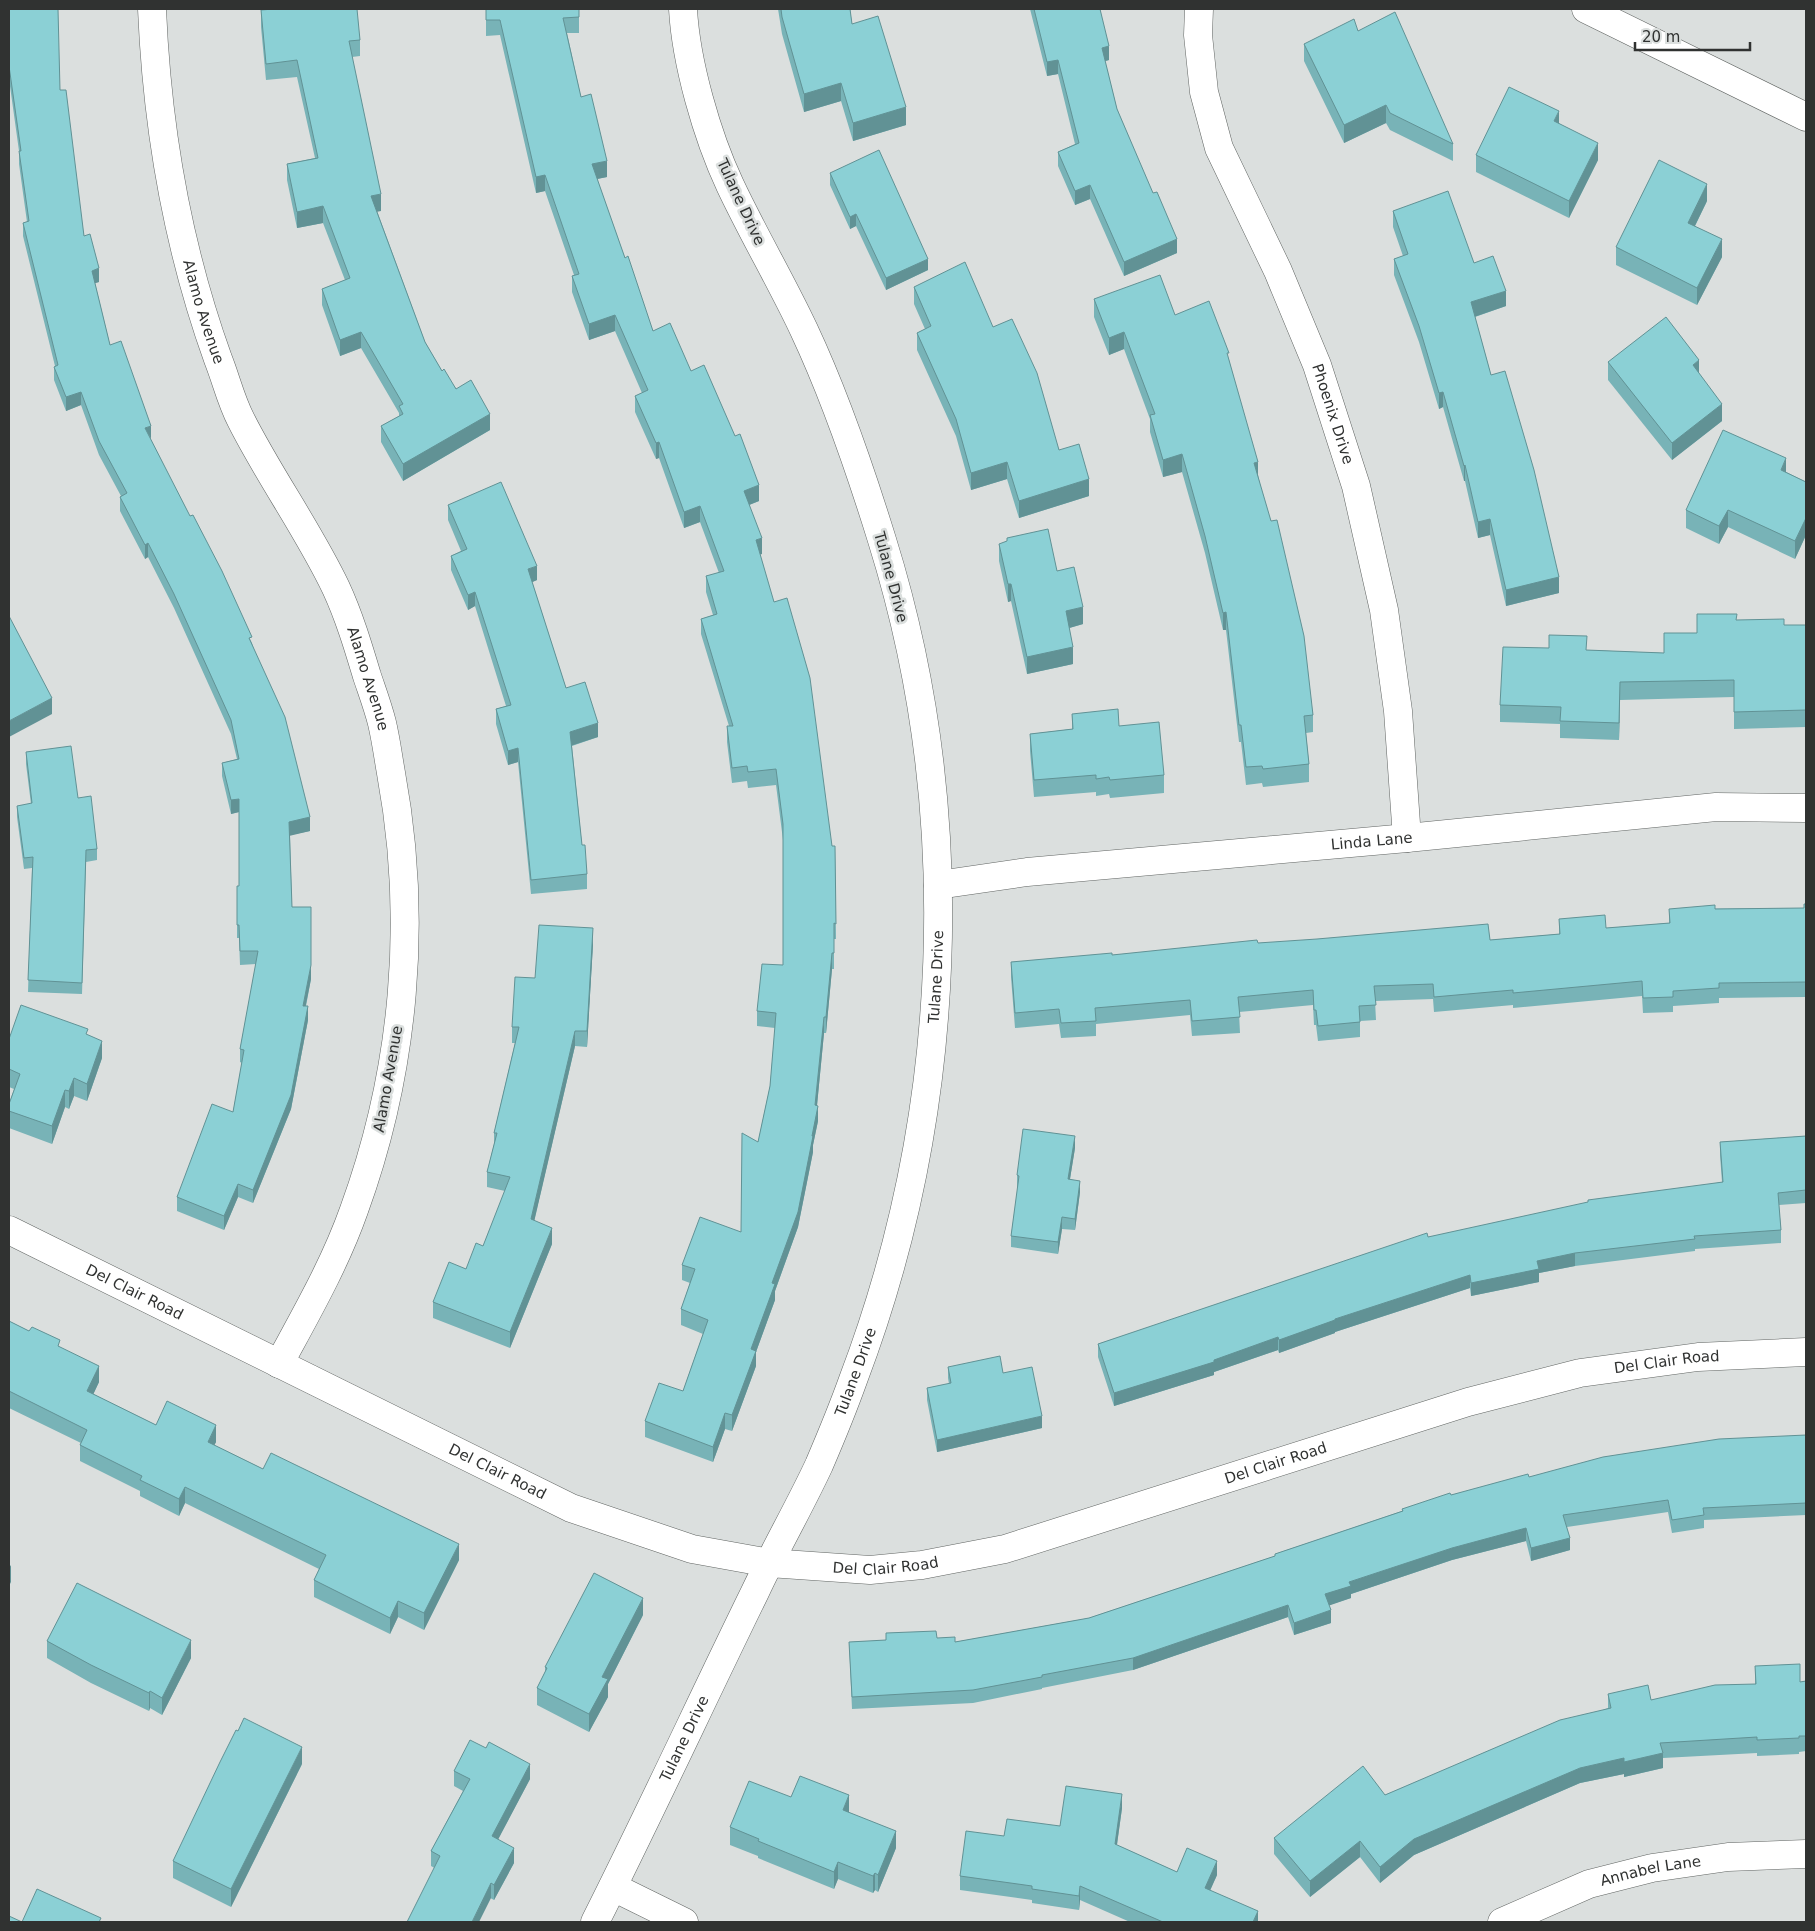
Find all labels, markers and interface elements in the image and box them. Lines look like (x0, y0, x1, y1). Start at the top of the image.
scale bar (1635, 20, 1750, 52)
text: 20 m (1642, 28, 1680, 46)
street label: Tulane Drive (713, 155, 769, 248)
street label: Alamo Avenue (179, 258, 228, 366)
street label: Phoenix Drive (1308, 362, 1357, 466)
street label: Tulane Drive (870, 529, 912, 624)
street label: Alamo Avenue (343, 624, 392, 732)
street label: Linda Lane (1330, 828, 1413, 854)
street label: Tulane Drive (925, 930, 947, 1025)
street label: Alamo Avenue (370, 1024, 406, 1134)
street label: Del Clair Road (83, 1260, 186, 1324)
street label: Tulane Drive (831, 1325, 880, 1420)
street label: Del Clair Road (1613, 1347, 1720, 1377)
street label: Del Clair Road (1222, 1438, 1329, 1488)
street label: Del Clair Road (446, 1440, 549, 1503)
street label: Del Clair Road (832, 1553, 940, 1579)
street label: Tulane Drive (656, 1693, 713, 1786)
street label: Annabel Lane (1598, 1852, 1702, 1890)

